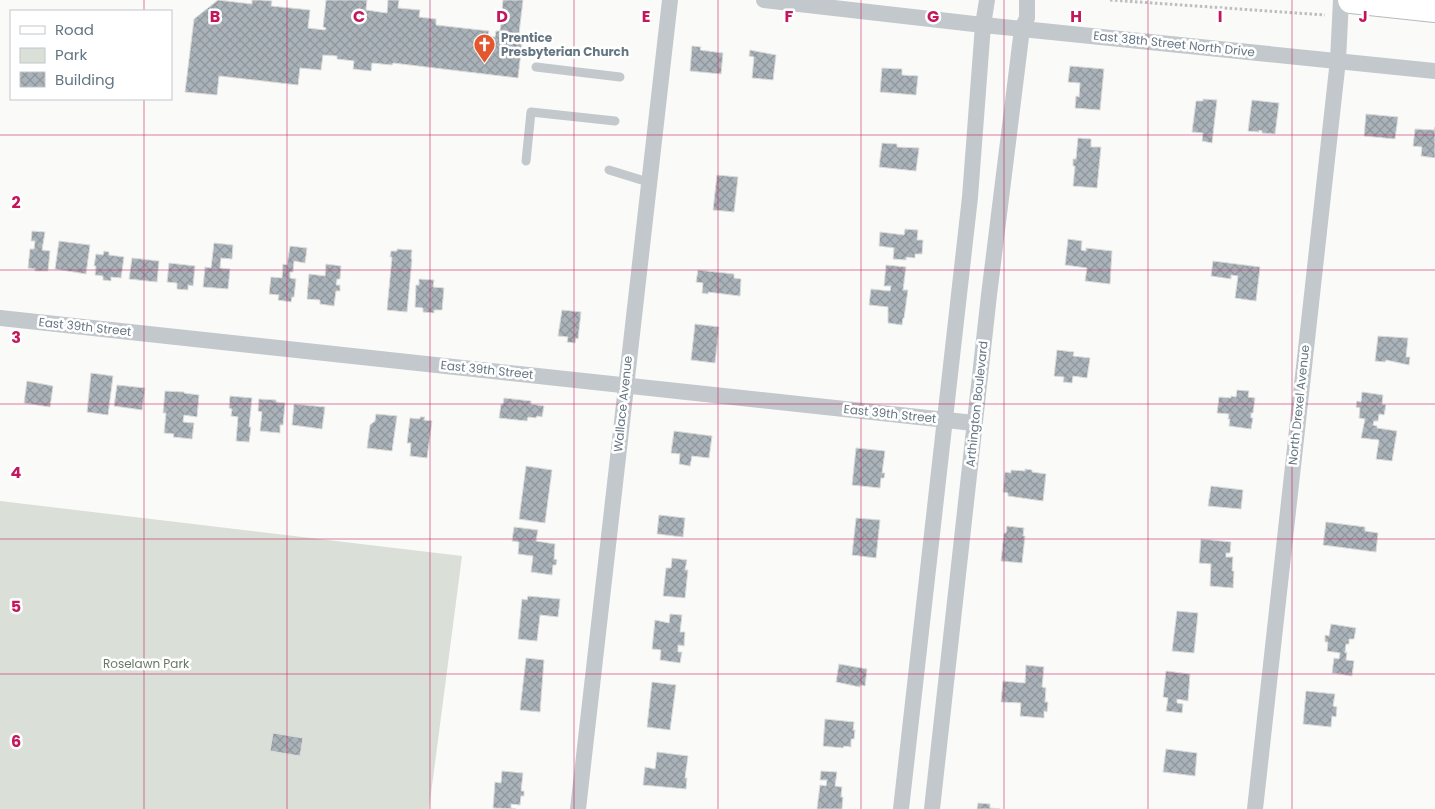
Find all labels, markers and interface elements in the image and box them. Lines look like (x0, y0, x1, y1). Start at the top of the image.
text: B (210, 5, 220, 28)
text: C (353, 5, 365, 28)
text: D (496, 5, 508, 28)
text: E (642, 5, 650, 28)
text: F (785, 5, 794, 28)
text: G (927, 5, 939, 28)
text: H (1070, 5, 1082, 28)
text: I (1218, 5, 1222, 28)
text: J (1358, 5, 1368, 28)
legend (10, 10, 172, 100)
text: Road (55, 19, 94, 40)
street label: East 38th Street North Drive (1092, 27, 1256, 60)
place label: Prentice Presbyterian Church (501, 29, 629, 60)
church icon: Prentice Presbyterian Church (473, 33, 497, 64)
text: Park (55, 44, 87, 65)
text: Building (55, 69, 115, 90)
text: 2 (11, 191, 21, 214)
street label: East 39th Street (38, 313, 132, 340)
text: 3 (11, 326, 21, 349)
street label: Arthington Boulevard (961, 340, 992, 468)
street label: North Drexel Avenue (1284, 344, 1313, 466)
street label: Wallace Avenue (609, 355, 636, 453)
street label: East 39th Street (440, 356, 534, 383)
street label: East 39th Street (843, 400, 937, 427)
text: 4 (11, 461, 22, 484)
text: 5 (11, 595, 21, 618)
park label: Roselawn Park (103, 655, 190, 672)
text: 6 (11, 730, 21, 753)

